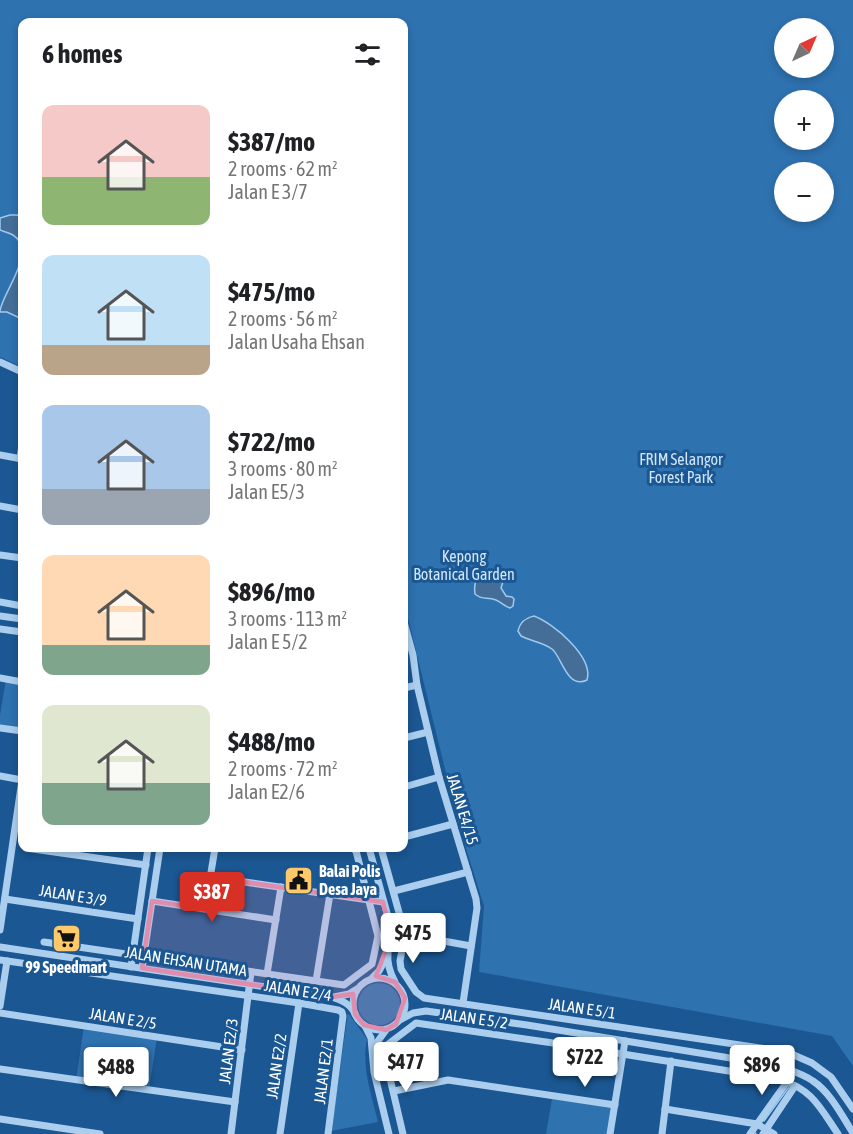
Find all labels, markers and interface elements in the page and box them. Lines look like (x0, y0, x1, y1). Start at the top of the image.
north arrow (774, 18, 834, 78)
map controls (774, 18, 834, 222)
icon: filters (351, 38, 384, 71)
text: 6 homes (42, 39, 122, 69)
button: + (774, 90, 834, 150)
text: $387/mo (228, 127, 315, 157)
icon: home (90, 129, 162, 201)
text: 2 rooms · 62 m² (228, 157, 338, 180)
button: − (774, 162, 834, 222)
text: Jalan E 3/7 (228, 180, 308, 203)
text: $475/mo (228, 277, 315, 307)
icon: home (90, 279, 162, 351)
text: 2 rooms · 56 m² (228, 307, 338, 330)
text: Jalan Usaha Ehsan (228, 330, 365, 353)
text: $722/mo (228, 427, 315, 457)
icon: home (90, 429, 162, 501)
park label: FRIM Selangor Forest Park (639, 450, 723, 486)
text: 3 rooms · 80 m² (228, 457, 338, 480)
text: Jalan E5/3 (228, 480, 305, 503)
park label: Kepong Botanical Garden (413, 547, 515, 583)
text: $896/mo (228, 577, 315, 607)
icon: home (90, 579, 162, 651)
text: 3 rooms · 113 m² (228, 607, 347, 630)
text: Jalan E 5/2 (228, 630, 308, 653)
text: $488/mo (228, 727, 315, 757)
icon: home (90, 729, 162, 801)
text: 2 rooms · 72 m² (228, 757, 338, 780)
street label: JALAN E4/15 (444, 771, 482, 847)
text: Jalan E2/6 (228, 780, 305, 803)
place label: Balai Polis Desa Jaya (319, 862, 381, 898)
public building icon: Balai Polis Desa Jaya (282, 864, 314, 896)
pin: $387 (176, 872, 248, 923)
text: $387 (194, 880, 230, 903)
street label: JALAN E 3/9 (38, 881, 108, 909)
pin: $475 (377, 913, 449, 964)
text: $475 (395, 921, 431, 944)
supermarket icon: 99 Speedmart (50, 923, 82, 955)
street label: JALAN EHSAN UTAMA (124, 942, 248, 980)
place label: 99 Speedmart (25, 958, 107, 976)
street label: JALAN E 2/4 (263, 976, 333, 1004)
street label: JALAN E 5/1 (547, 994, 617, 1022)
street label: JALAN E 2/5 (88, 1004, 158, 1032)
street label: JALAN E 5/2 (439, 1004, 509, 1032)
street label: JALAN E2/3 (215, 1017, 241, 1085)
street label: JALAN E2/2 (263, 1032, 289, 1100)
street label: JALAN E2/1 (310, 1037, 336, 1105)
pin: $722 (549, 1037, 621, 1088)
pin: $477 (370, 1042, 442, 1093)
text: $722 (567, 1045, 603, 1068)
pin: $896 (726, 1045, 798, 1096)
pin: $488 (80, 1047, 152, 1098)
text: $477 (388, 1050, 424, 1073)
text: $896 (744, 1053, 780, 1076)
text: $488 (98, 1055, 134, 1078)

